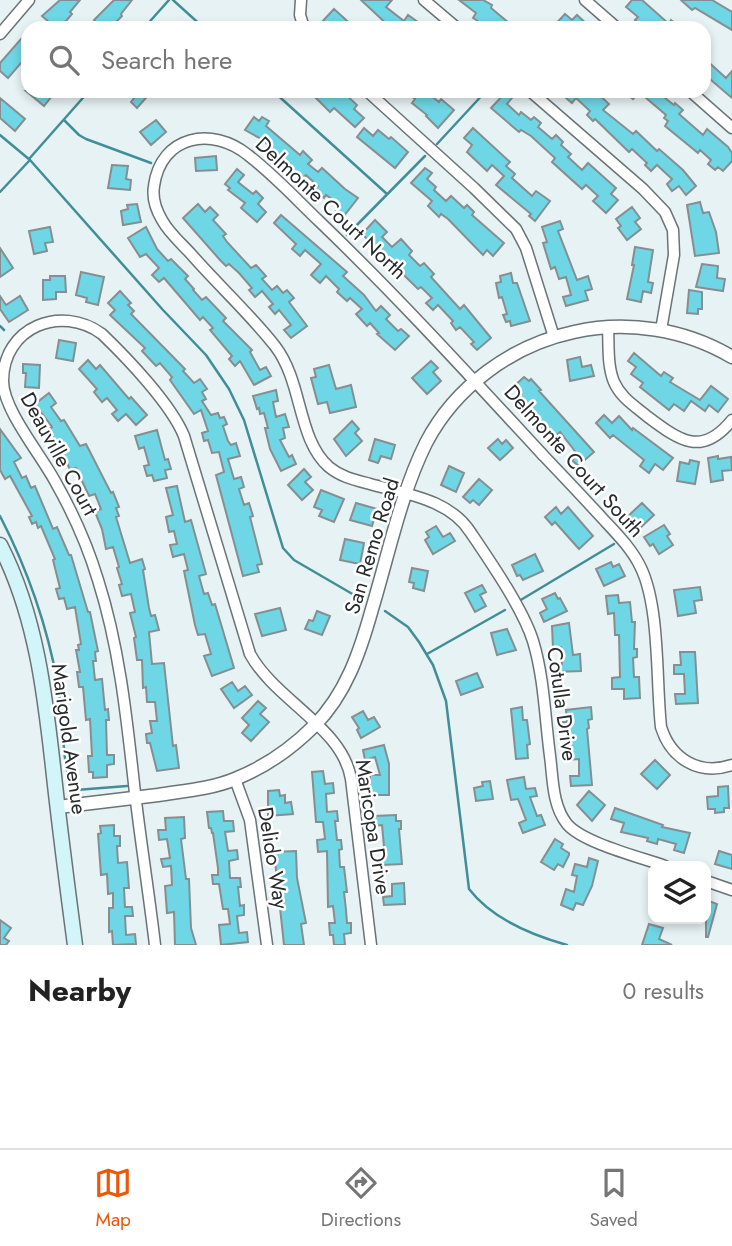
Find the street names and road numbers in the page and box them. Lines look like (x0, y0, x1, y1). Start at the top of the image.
street label: Delmonte Court North (249, 130, 413, 286)
street label: Delmonte Court South (497, 378, 651, 544)
street label: Deauville Court (13, 387, 105, 521)
street label: San Remo Road (337, 474, 407, 618)
street label: Cotulla Drive (539, 645, 585, 763)
street label: Marigold Avenue (44, 662, 94, 816)
street label: Maricopa Drive (348, 757, 399, 897)
street label: Delido Way (250, 805, 296, 912)

